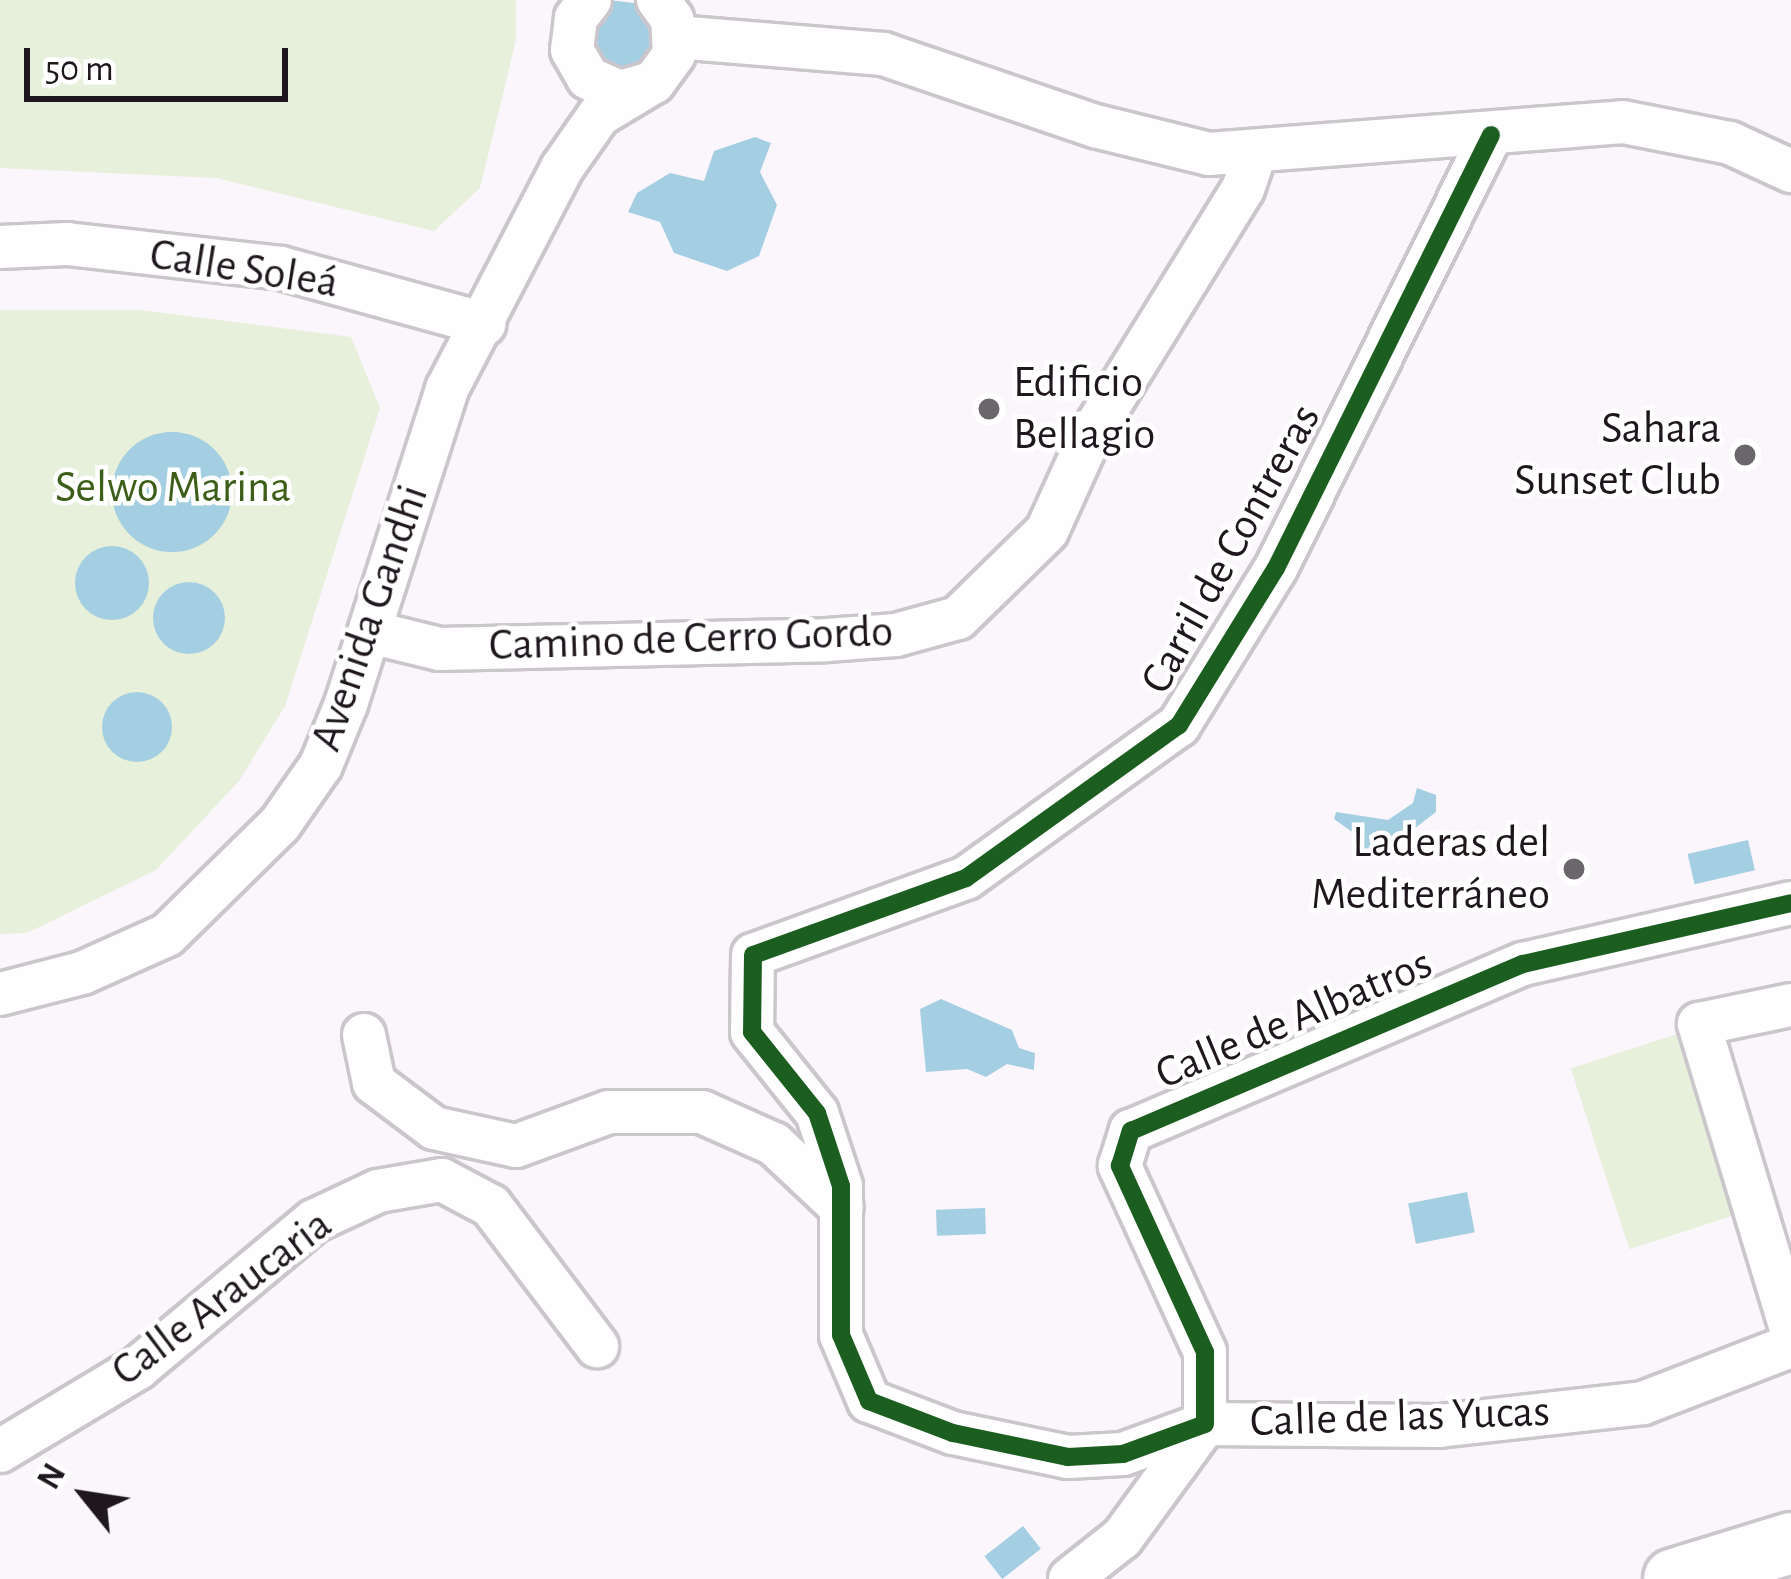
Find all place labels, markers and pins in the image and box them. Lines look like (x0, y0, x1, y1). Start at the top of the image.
place label: Edificio Bellagio (1013, 356, 1155, 462)
marker: Edificio Bellagio (976, 396, 1002, 422)
place label: Sahara Sunset Club (1514, 402, 1721, 508)
marker: Sahara Sunset Club (1732, 442, 1758, 468)
place label: Laderas del Mediterráneo (1311, 816, 1550, 922)
marker: Laderas del Mediterráneo (1561, 856, 1587, 882)

